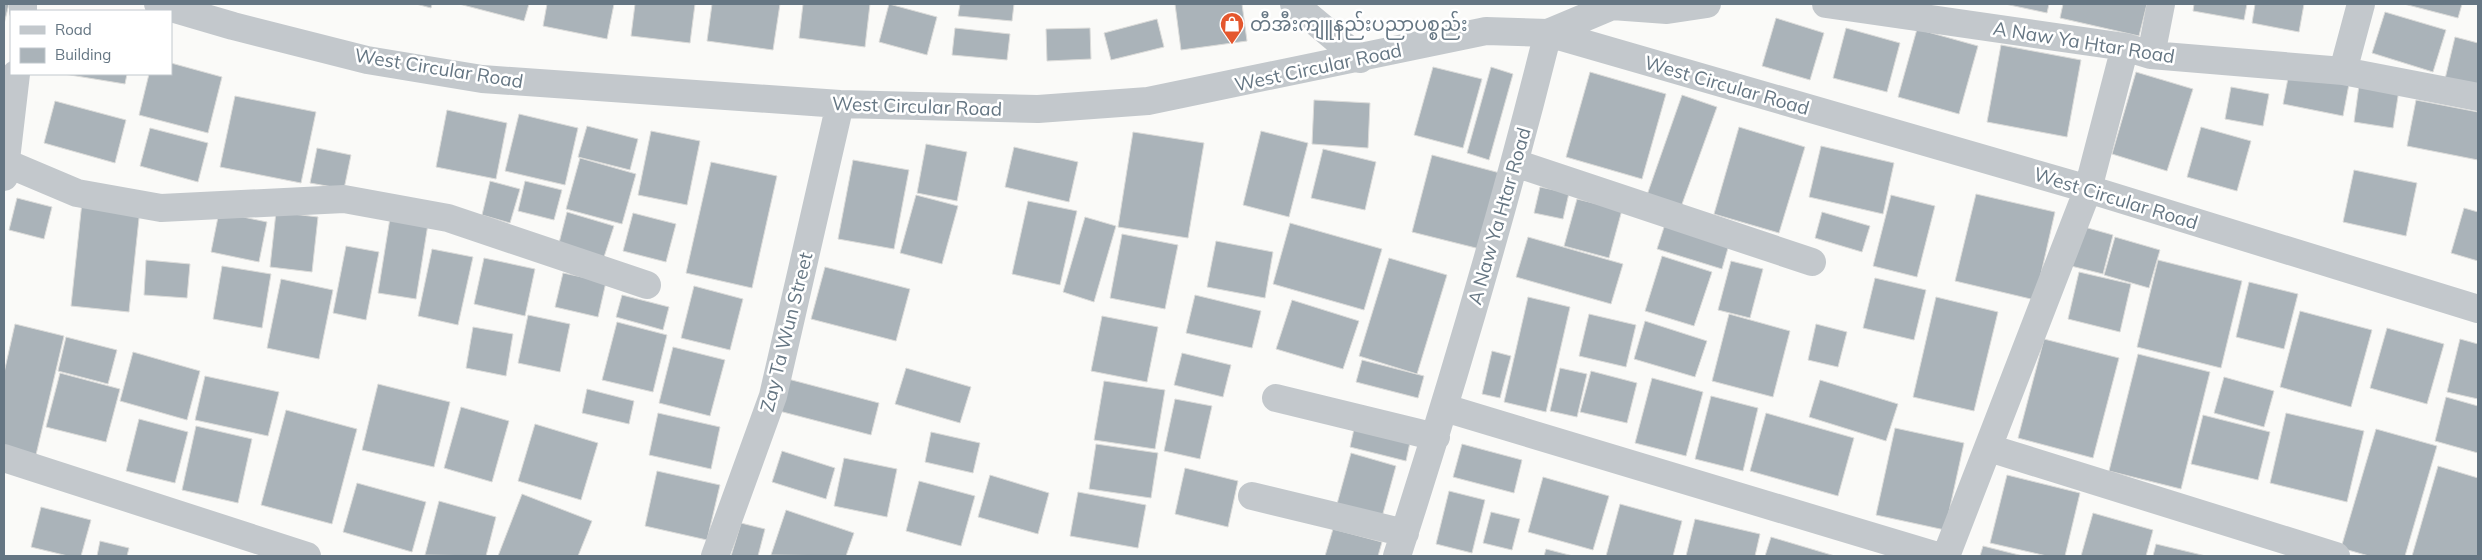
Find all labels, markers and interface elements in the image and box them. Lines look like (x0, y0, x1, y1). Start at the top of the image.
legend (10, 10, 172, 75)
place label: တီအီးကျူနည်းပညာပစ္စည်း (1250, 10, 1468, 40)
shop icon: တီအီးကျူနည်းပညာပစ္စည်း (1219, 11, 1245, 45)
street label: A Naw Ya Htar Road (1992, 16, 2176, 68)
text: Road (55, 20, 92, 39)
street label: West Circular Road (1232, 38, 1404, 96)
street label: West Circular Road (353, 43, 525, 93)
text: Building (55, 45, 111, 64)
street label: West Circular Road (1642, 50, 1812, 120)
street label: West Circular Road (831, 91, 1003, 121)
street label: A Naw Ya Htar Road (1462, 125, 1536, 307)
street label: West Circular Road (2031, 162, 2201, 234)
street label: Zay Ta Wun Street (755, 249, 818, 414)

